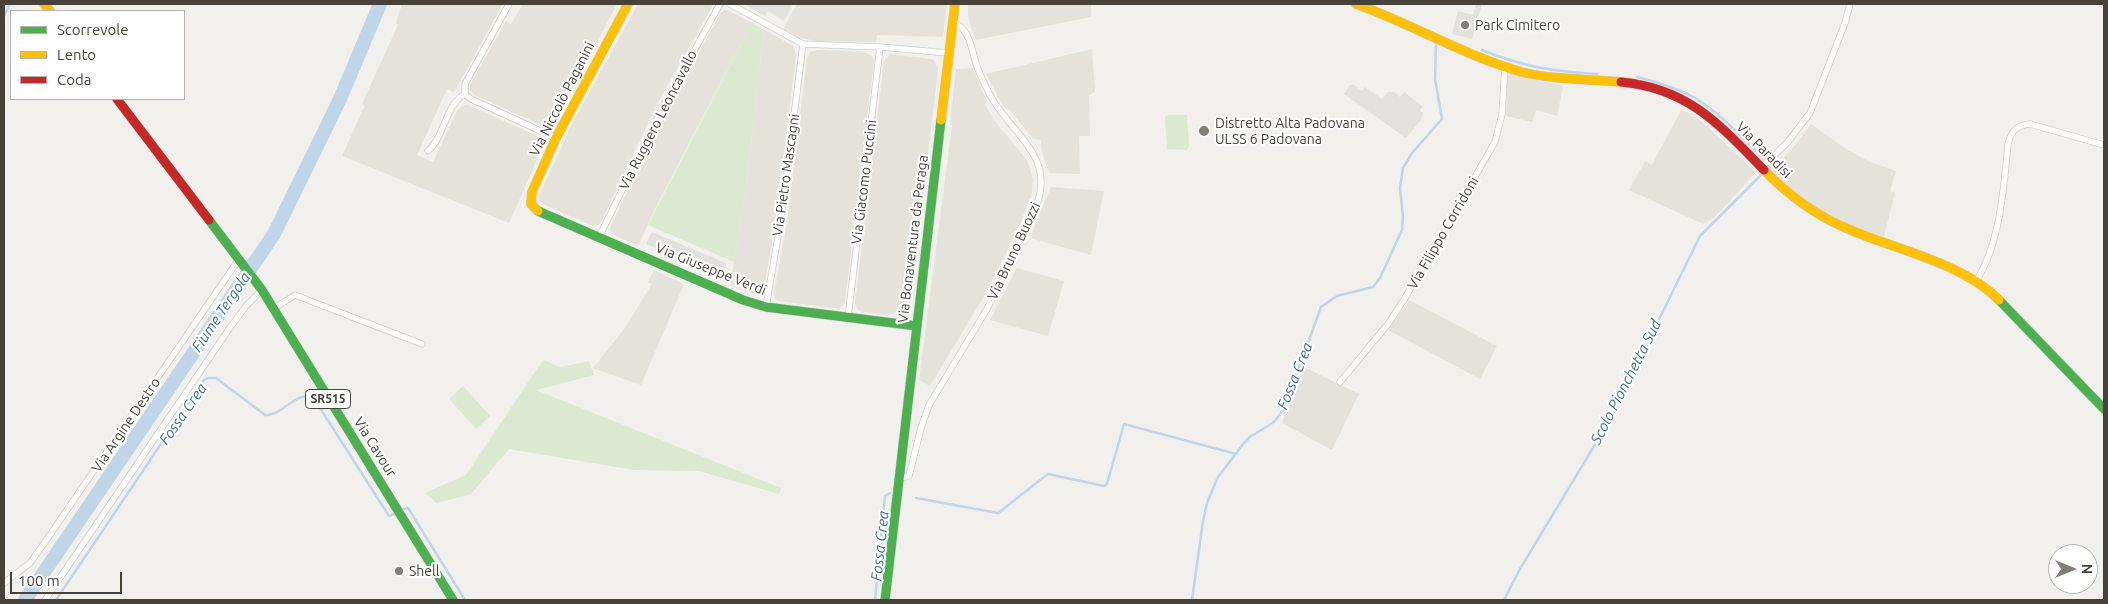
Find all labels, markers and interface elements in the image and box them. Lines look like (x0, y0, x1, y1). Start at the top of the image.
legend (10, 10, 185, 100)
place label: Park Cimitero (1475, 17, 1560, 33)
marker: Park Cimitero (1459, 19, 1471, 31)
text: Scorrevole (57, 21, 128, 38)
street label: Via Niccolò Paganini (526, 39, 598, 159)
text: Lento (57, 46, 96, 63)
street label: Via Ruggero Leoncavallo (615, 47, 701, 193)
text: Coda (57, 71, 91, 88)
street label: Via Pietro Mascagni (769, 113, 803, 237)
place label: Distretto Alta Padovana ULSS 6 Padovana (1215, 115, 1365, 148)
street label: Via Giacomo Puccini (848, 119, 880, 245)
street label: Via Paradisi (1733, 119, 1795, 181)
marker: Distretto Alta Padovana ULSS 6 Padovana (1197, 124, 1211, 138)
street label: Via Bonaventura da Peraga (894, 154, 932, 324)
street label: Via Filippo Corridoni (1404, 174, 1482, 292)
street label: Via Bruno Buozzi (984, 199, 1044, 303)
street label: Via Giuseppe Verdi (653, 239, 769, 299)
water label: Fiume Tergola (188, 269, 254, 355)
water label: Scolo Pionchetta Sud (1587, 317, 1665, 447)
water label: Fossa Crea (1273, 340, 1317, 412)
street label: Via Argine Destro (88, 374, 164, 476)
water label: Fossa Crea (155, 380, 211, 448)
road number: SR515 (306, 389, 350, 408)
street label: Via Cavour (350, 414, 400, 480)
water label: Fossa Crea (867, 510, 893, 582)
north arrow (2048, 544, 2098, 594)
scale bar (12, 562, 125, 594)
place label: Shell (409, 563, 439, 579)
text: N (2079, 564, 2095, 574)
marker: Shell (393, 565, 405, 577)
text: 100 m (18, 572, 60, 589)

